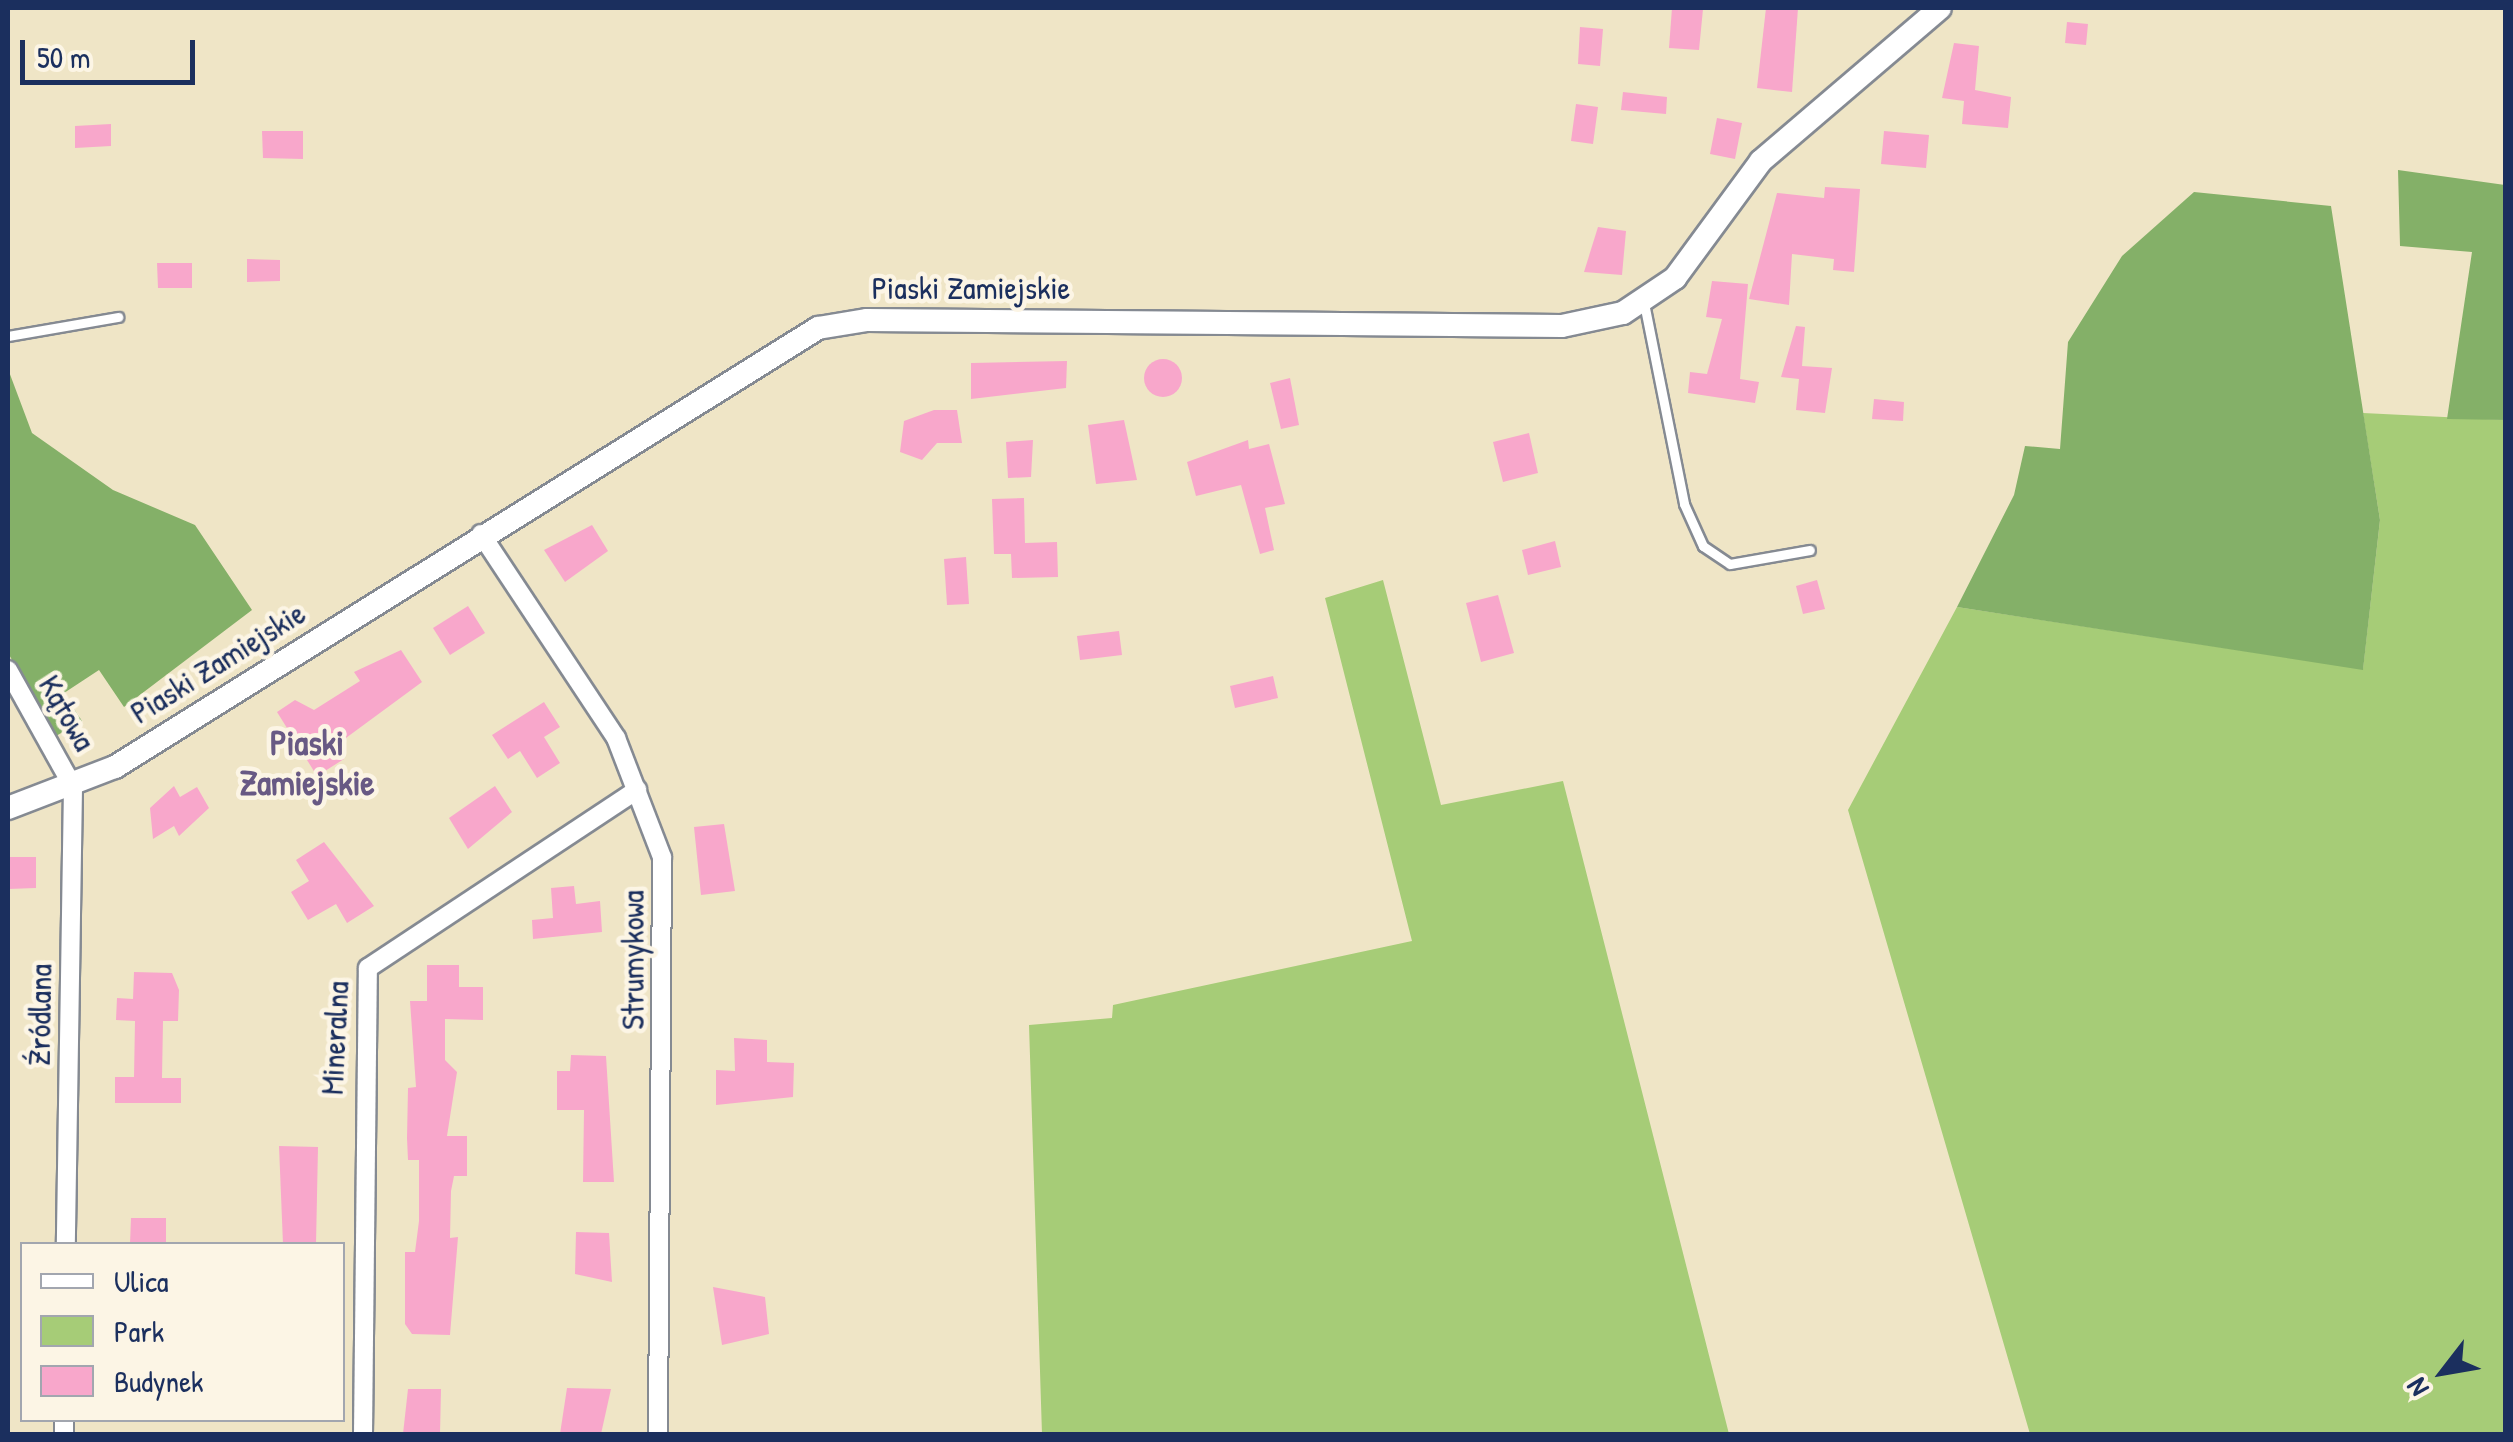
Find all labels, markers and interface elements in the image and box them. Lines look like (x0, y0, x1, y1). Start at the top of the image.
scale bar (25, 20, 200, 82)
text: 50 m (37, 37, 90, 77)
street label: Piaski Zamiejskie (872, 269, 1070, 307)
street label: Piaski Zamiejskie (124, 594, 312, 732)
street label: Kątowa (30, 669, 104, 757)
district label: Piaski Zamiejskie (239, 722, 375, 804)
street label: Strumykowa (614, 890, 652, 1030)
street label: Źródlana (20, 964, 60, 1066)
street label: Mineralna (313, 980, 357, 1096)
legend (20, 1242, 345, 1422)
text: Ulica (114, 1261, 169, 1301)
text: Park (114, 1311, 164, 1351)
north arrow (2393, 1322, 2493, 1422)
text: Budynek (114, 1361, 204, 1401)
text: N (2397, 1371, 2437, 1404)

